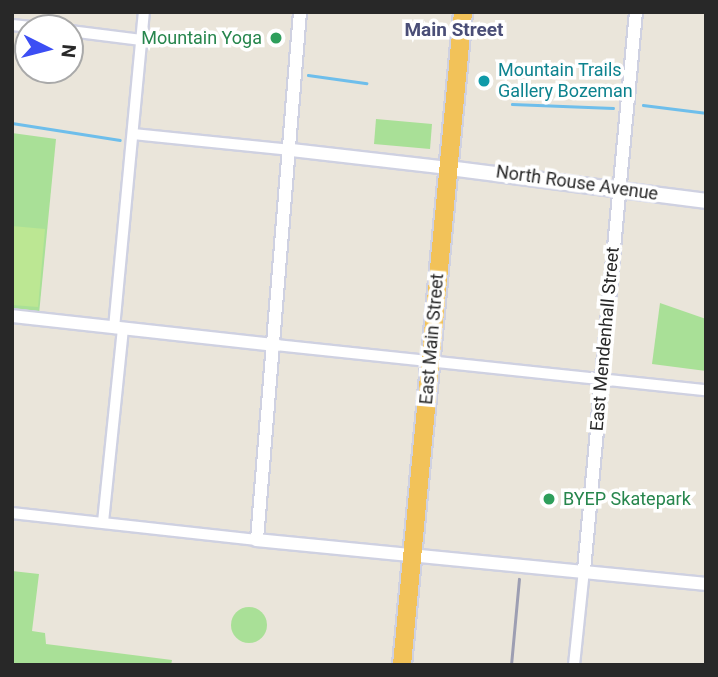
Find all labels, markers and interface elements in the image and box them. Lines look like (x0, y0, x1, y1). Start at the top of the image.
north arrow (14, 14, 84, 84)
district label: Main Street (404, 19, 504, 41)
place label: Mountain Yoga (141, 27, 262, 49)
marker: Mountain Yoga (268, 30, 284, 46)
text: N (56, 43, 81, 59)
place label: Mountain Trails Gallery Bozeman (498, 60, 633, 102)
marker: Mountain Trails Gallery Bozeman (476, 73, 492, 89)
street label: North Rouse Avenue (495, 161, 659, 205)
street label: East Mendenhall Street (586, 246, 624, 432)
street label: East Main Street (416, 273, 448, 405)
place label: BYEP Skatepark (563, 488, 691, 510)
marker: BYEP Skatepark (541, 491, 557, 507)

